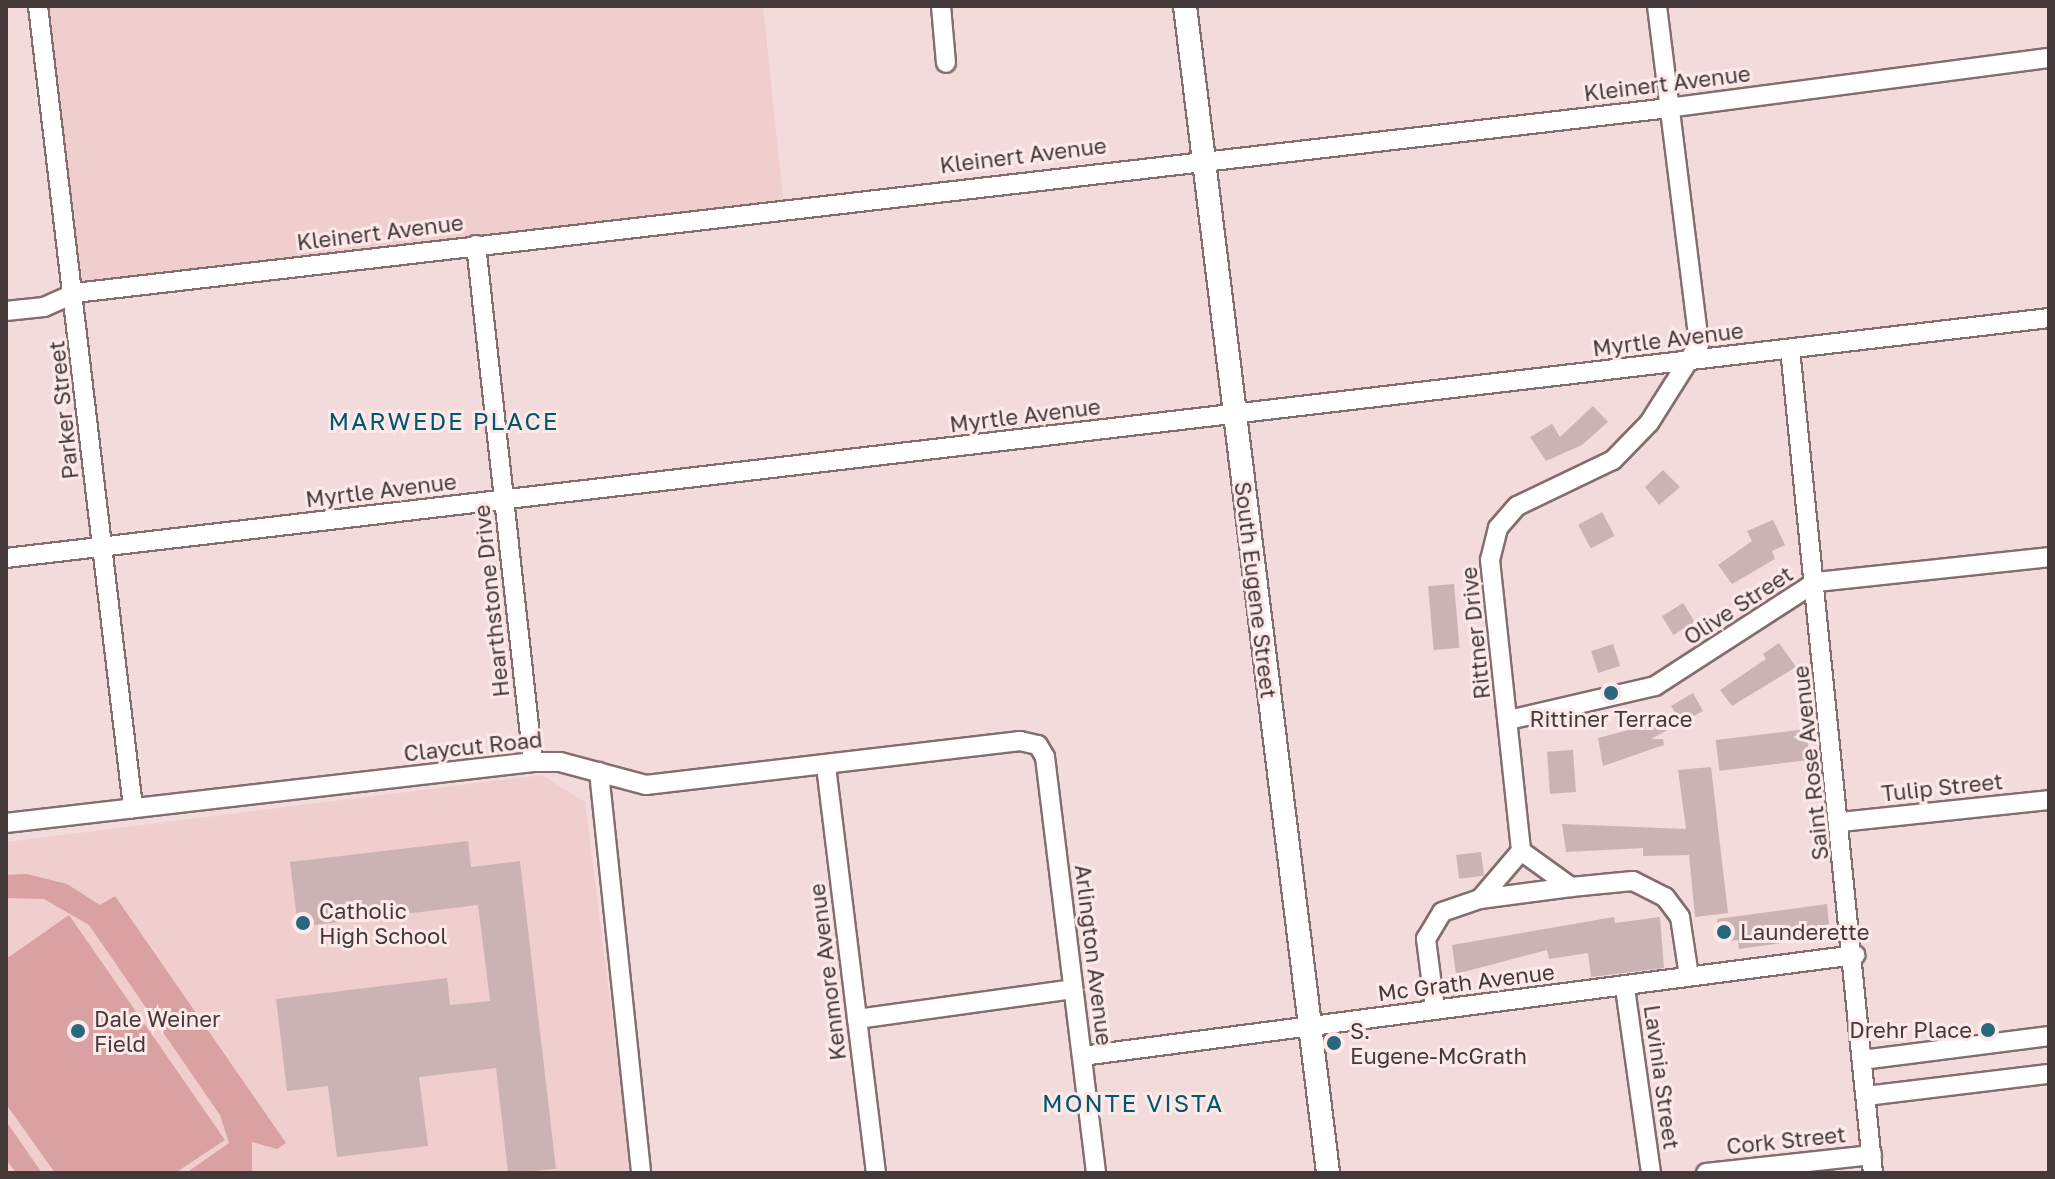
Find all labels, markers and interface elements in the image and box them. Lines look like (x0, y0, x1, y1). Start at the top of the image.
street label: Kleinert Avenue (1582, 60, 1752, 106)
street label: Kleinert Avenue (938, 132, 1108, 178)
street label: Kleinert Avenue (295, 209, 465, 255)
street label: Myrtle Avenue (1591, 317, 1745, 361)
street label: Parker Street (43, 339, 83, 481)
street label: Myrtle Avenue (948, 393, 1102, 437)
district label: MARWEDE PLACE (329, 407, 559, 435)
street label: Myrtle Avenue (304, 468, 458, 512)
street label: South Eugene Street (1230, 480, 1282, 700)
street label: Hearthstone Drive (468, 504, 514, 698)
street label: Olive Street (1679, 560, 1797, 650)
street label: Rittner Drive (1455, 565, 1495, 701)
street label: Saint Rose Avenue (1787, 664, 1833, 862)
marker: Rittiner Terrace (1602, 684, 1620, 702)
place label: Rittiner Terrace (1529, 706, 1693, 732)
street label: Claycut Road (402, 726, 544, 766)
street label: Tulip Street (1880, 767, 2004, 807)
street label: Arlington Avenue (1070, 863, 1118, 1047)
street label: Kenmore Avenue (803, 882, 851, 1062)
place label: Catholic High School (319, 897, 447, 948)
marker: Catholic High School (294, 914, 312, 932)
place label: Launderette (1740, 919, 1870, 945)
marker: Launderette (1715, 923, 1733, 941)
street label: Mc Grath Avenue (1376, 958, 1556, 1006)
street label: Lavinia Street (1639, 1003, 1685, 1151)
place label: Dale Weiner Field (94, 1005, 221, 1056)
place label: S. Eugene-McGrath (1350, 1017, 1527, 1068)
place label: Drehr Place (1849, 1017, 1972, 1043)
marker: Drehr Place (1979, 1021, 1997, 1039)
marker: Dale Weiner Field (69, 1022, 87, 1040)
marker: S. Eugene-McGrath (1325, 1034, 1343, 1052)
district label: MONTE VISTA (1042, 1089, 1224, 1117)
street label: Cork Street (1725, 1121, 1847, 1159)

